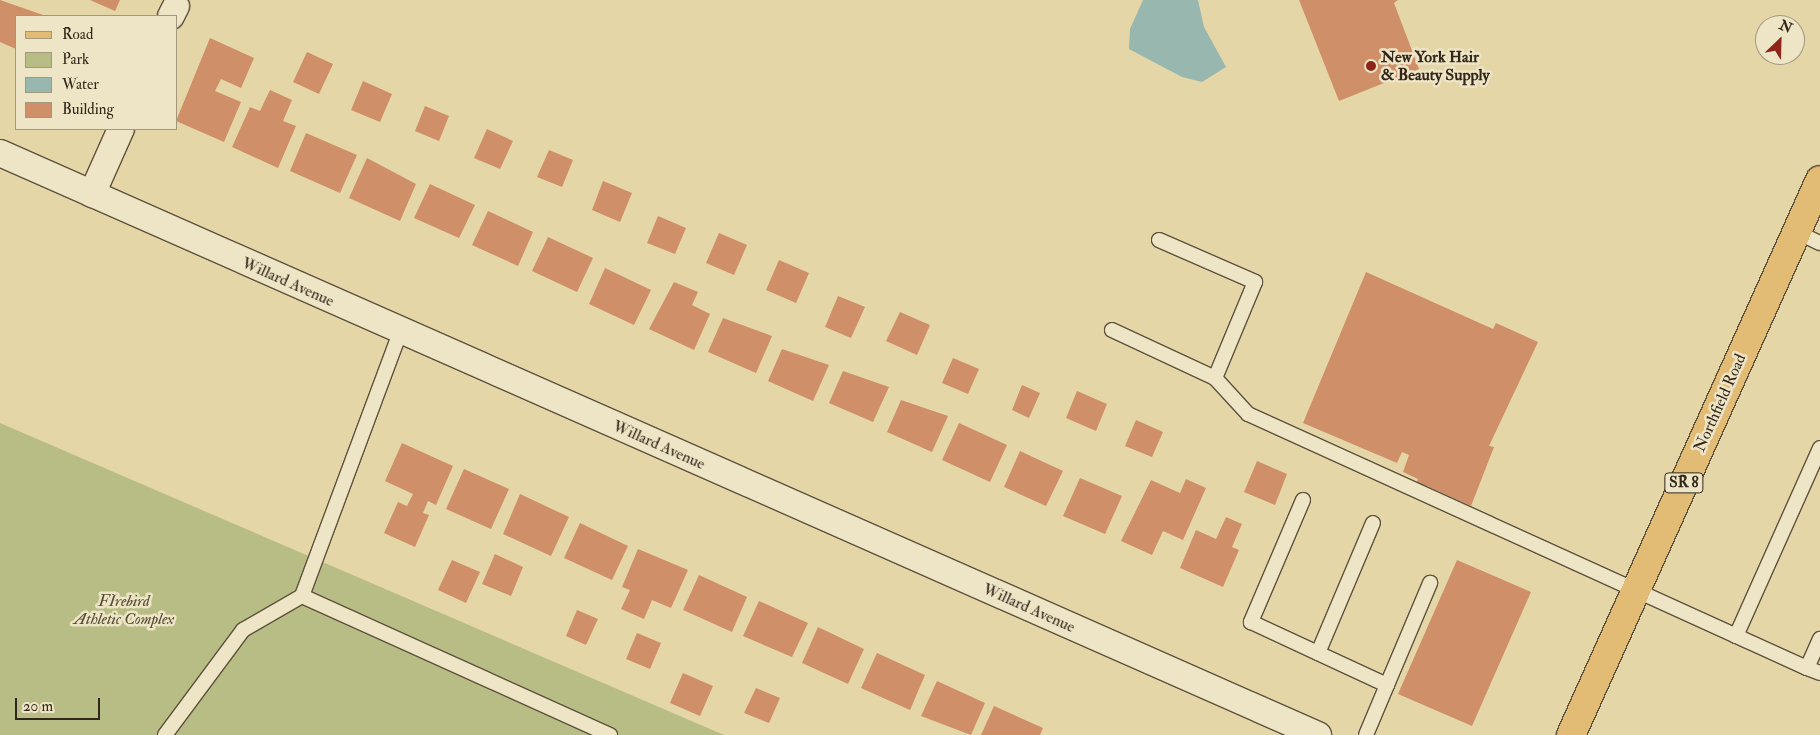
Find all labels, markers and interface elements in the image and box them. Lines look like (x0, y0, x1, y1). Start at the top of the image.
legend (15, 15, 178, 130)
north arrow (1755, 15, 1805, 65)
text: N (1777, 16, 1795, 37)
text: Road (62, 25, 93, 44)
place label: New York Hair & Beauty Supply (1381, 47, 1490, 85)
text: Park (62, 50, 89, 69)
marker: New York Hair & Beauty Supply (1365, 60, 1377, 72)
text: Water (62, 75, 99, 94)
text: Building (62, 100, 114, 119)
street label: Willard Avenue (239, 253, 337, 311)
street label: Northfield Road (1690, 351, 1750, 455)
street label: Willard Avenue (610, 416, 708, 474)
road number: SR 8 (1664, 470, 1704, 496)
street label: Willard Avenue (980, 579, 1078, 637)
park label: FIrebird Athletic Complex (74, 591, 174, 629)
scale bar (18, 688, 102, 720)
text: 20 m (23, 697, 53, 716)

